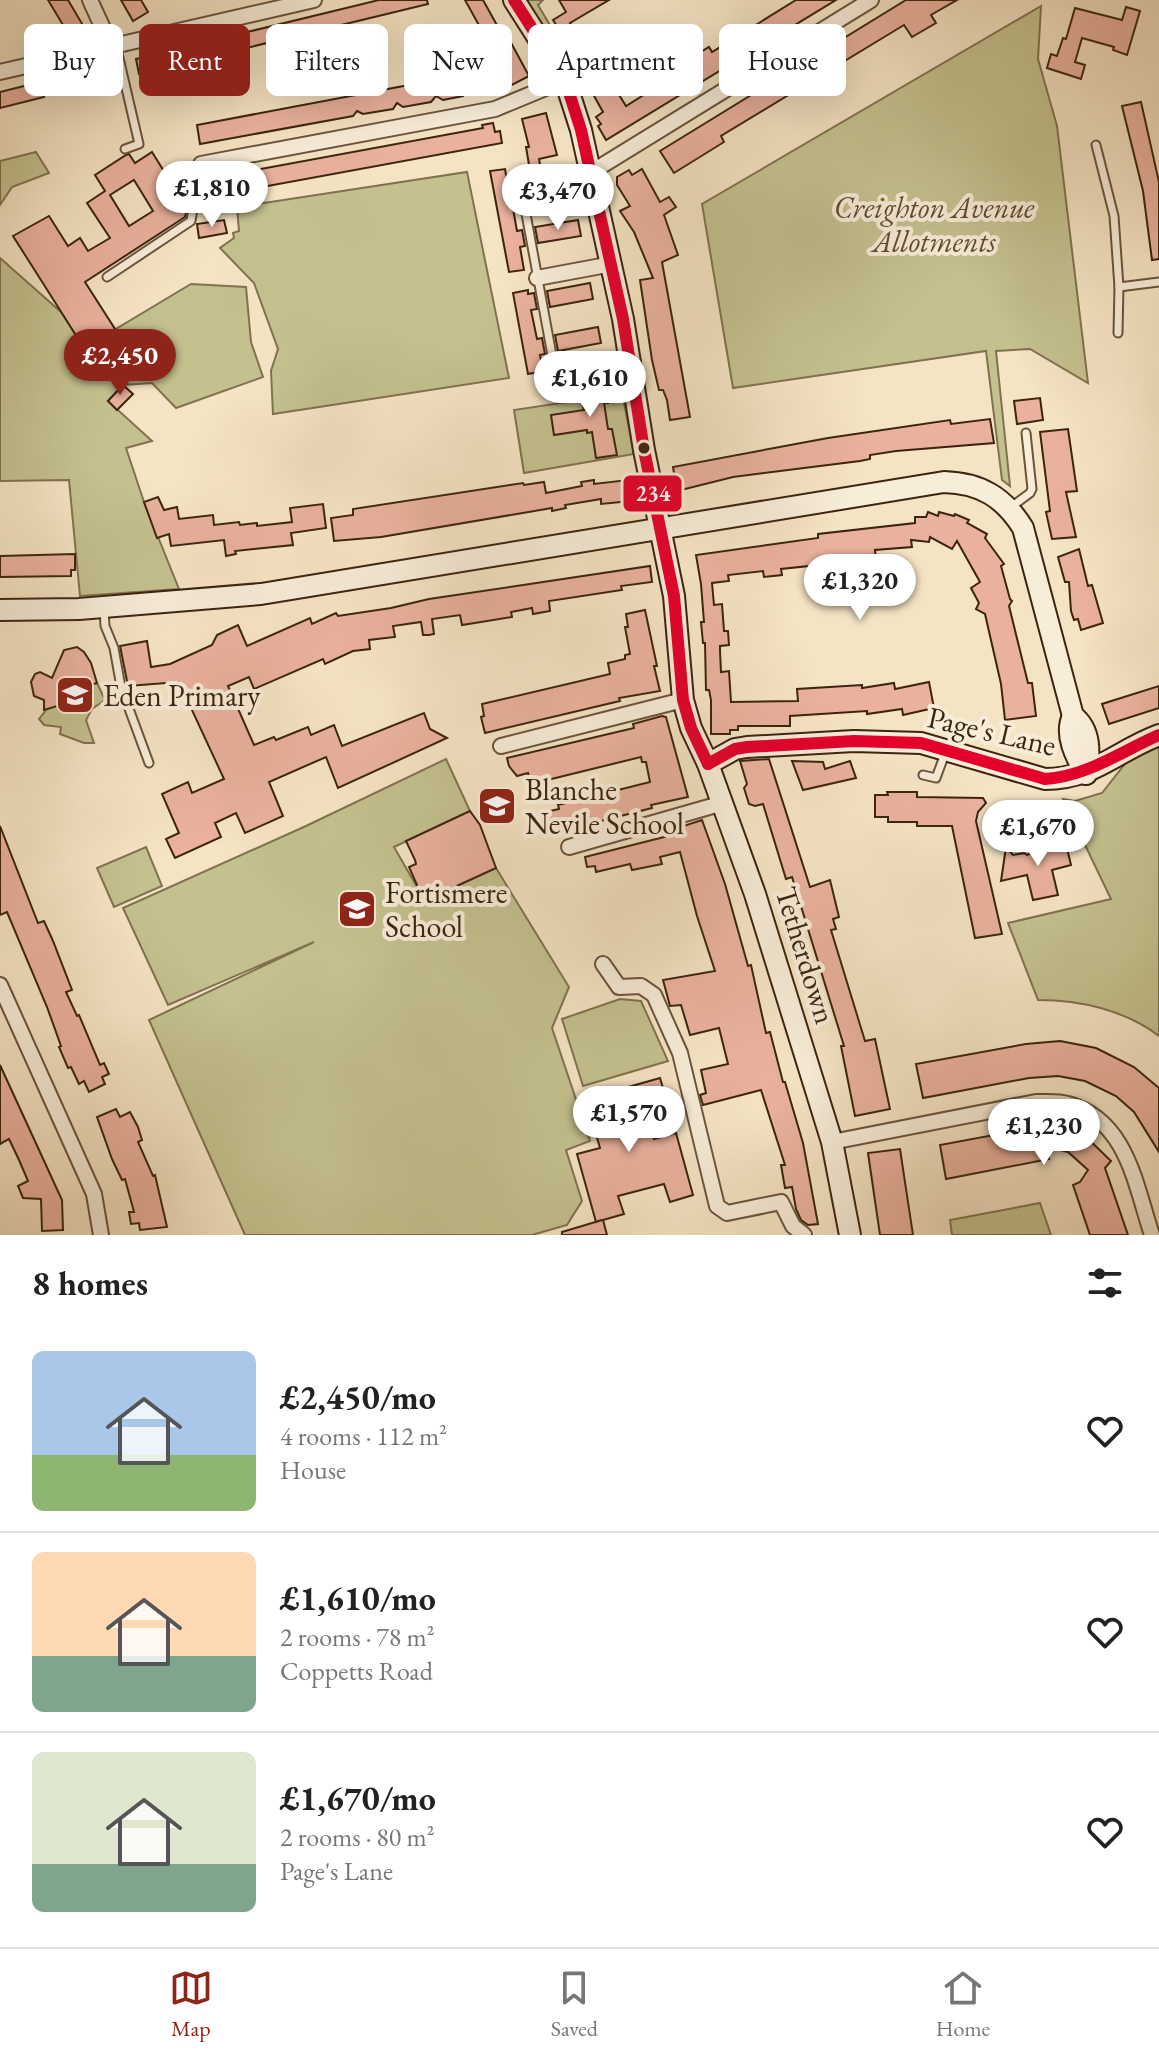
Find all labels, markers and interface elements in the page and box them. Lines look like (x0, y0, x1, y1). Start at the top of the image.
chip: Buy (24, 24, 123, 96)
chip: Rent (139, 24, 250, 96)
chip: Filters (266, 24, 388, 96)
chip: New (404, 24, 512, 96)
chip: Apartment (528, 24, 703, 96)
chip: House (719, 24, 846, 96)
pin: £1,810 (147, 161, 277, 229)
pin: £3,470 (493, 164, 623, 232)
text: £1,810 (174, 170, 250, 204)
text: £3,470 (520, 173, 596, 207)
park label: Creighton Avenue Allotments (834, 188, 1035, 261)
pin: £2,450 (55, 329, 185, 397)
text: £2,450 (82, 338, 158, 372)
pin: £1,610 (525, 351, 655, 419)
text: £1,610 (552, 360, 628, 394)
unlabelled marker (636, 440, 652, 456)
line badge: 234 (622, 474, 683, 513)
text: 234 (636, 479, 671, 508)
pin: £1,320 (795, 554, 925, 622)
text: £1,320 (822, 563, 898, 597)
school or university icon: Eden Primary (54, 674, 96, 716)
place label: Eden Primary (103, 676, 261, 715)
street label: Page's Lane (924, 697, 1060, 765)
place label: Blanche Nevile School (525, 770, 684, 843)
school or university icon: Blanche Nevile School (476, 785, 518, 827)
pin: £1,670 (973, 800, 1103, 868)
text: £1,670 (1000, 809, 1076, 843)
place label: Fortismere School (385, 873, 508, 946)
street label: Tetherdown (767, 882, 845, 1028)
school or university icon: Fortismere School (336, 888, 378, 930)
pin: £1,570 (564, 1086, 694, 1154)
text: £1,570 (591, 1095, 667, 1129)
pin: £1,230 (979, 1099, 1109, 1167)
text: £1,230 (1006, 1108, 1082, 1142)
text: 8 homes (32, 1261, 148, 1305)
icon: filters (1083, 1261, 1127, 1305)
text: £2,450/mo (280, 1375, 436, 1419)
icon: home (96, 1383, 192, 1479)
icon: heart (1083, 1409, 1127, 1453)
text: 4 rooms · 112 m² (280, 1419, 447, 1453)
text: House (280, 1453, 346, 1487)
text: £1,610/mo (280, 1576, 436, 1620)
icon: home (96, 1584, 192, 1680)
icon: heart (1083, 1610, 1127, 1654)
text: 2 rooms · 78 m² (280, 1620, 435, 1654)
text: Coppetts Road (280, 1654, 433, 1688)
text: £1,670/mo (280, 1776, 436, 1820)
icon: home (96, 1784, 192, 1880)
icon: heart (1083, 1810, 1127, 1854)
text: 2 rooms · 80 m² (280, 1820, 435, 1854)
text: Page's Lane (280, 1854, 393, 1888)
tab: Map (169, 1966, 213, 2043)
tab: Saved (551, 1966, 598, 2043)
tab: Home (936, 1966, 990, 2043)

